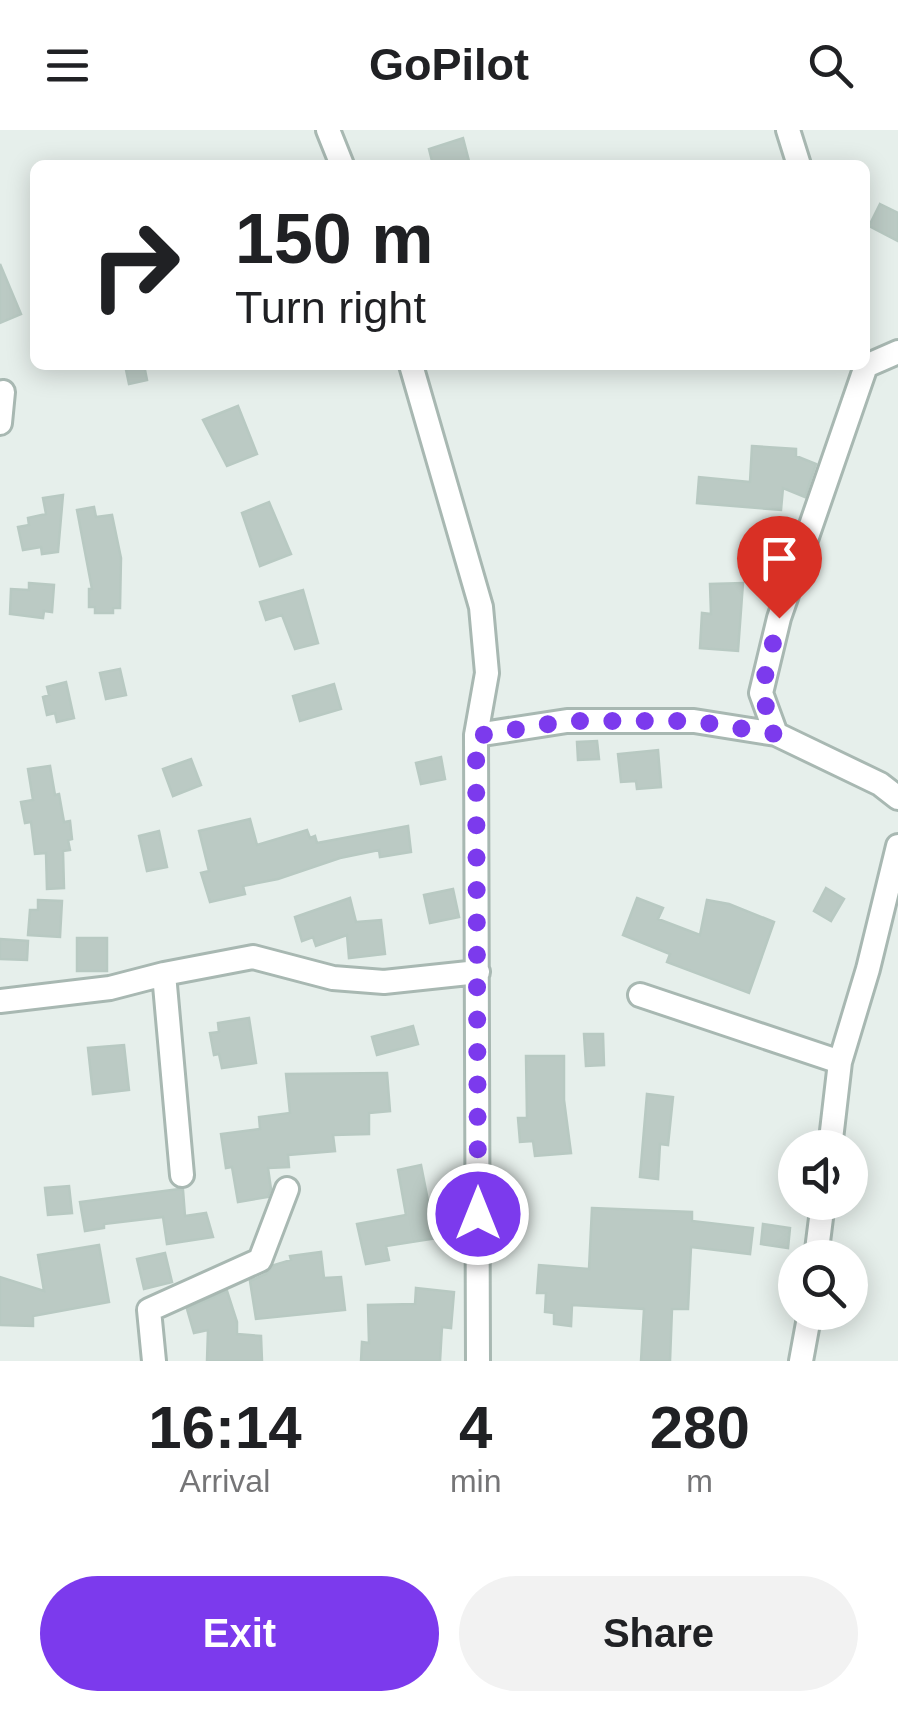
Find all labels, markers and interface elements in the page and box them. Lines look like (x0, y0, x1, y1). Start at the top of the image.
icon: menu (40, 38, 95, 93)
icon: search (803, 38, 858, 93)
text: GoPilot (369, 39, 529, 90)
icon: right (70, 200, 200, 330)
text: 150 m (235, 200, 433, 278)
text: Turn right (235, 282, 426, 333)
pin (737, 516, 822, 619)
icon: arrive (752, 531, 807, 586)
map controls (778, 1130, 868, 1330)
button: sound (778, 1130, 868, 1220)
position arrow (426, 1162, 530, 1266)
button: search (778, 1240, 868, 1330)
text: 16:14 (148, 1394, 302, 1461)
text: 4 (459, 1394, 492, 1461)
text: 280 (650, 1394, 750, 1461)
text: Arrival (180, 1463, 270, 1499)
text: min (450, 1463, 501, 1499)
text: m (686, 1463, 713, 1499)
button: Exit (40, 1576, 439, 1691)
button: Share (459, 1576, 858, 1691)

